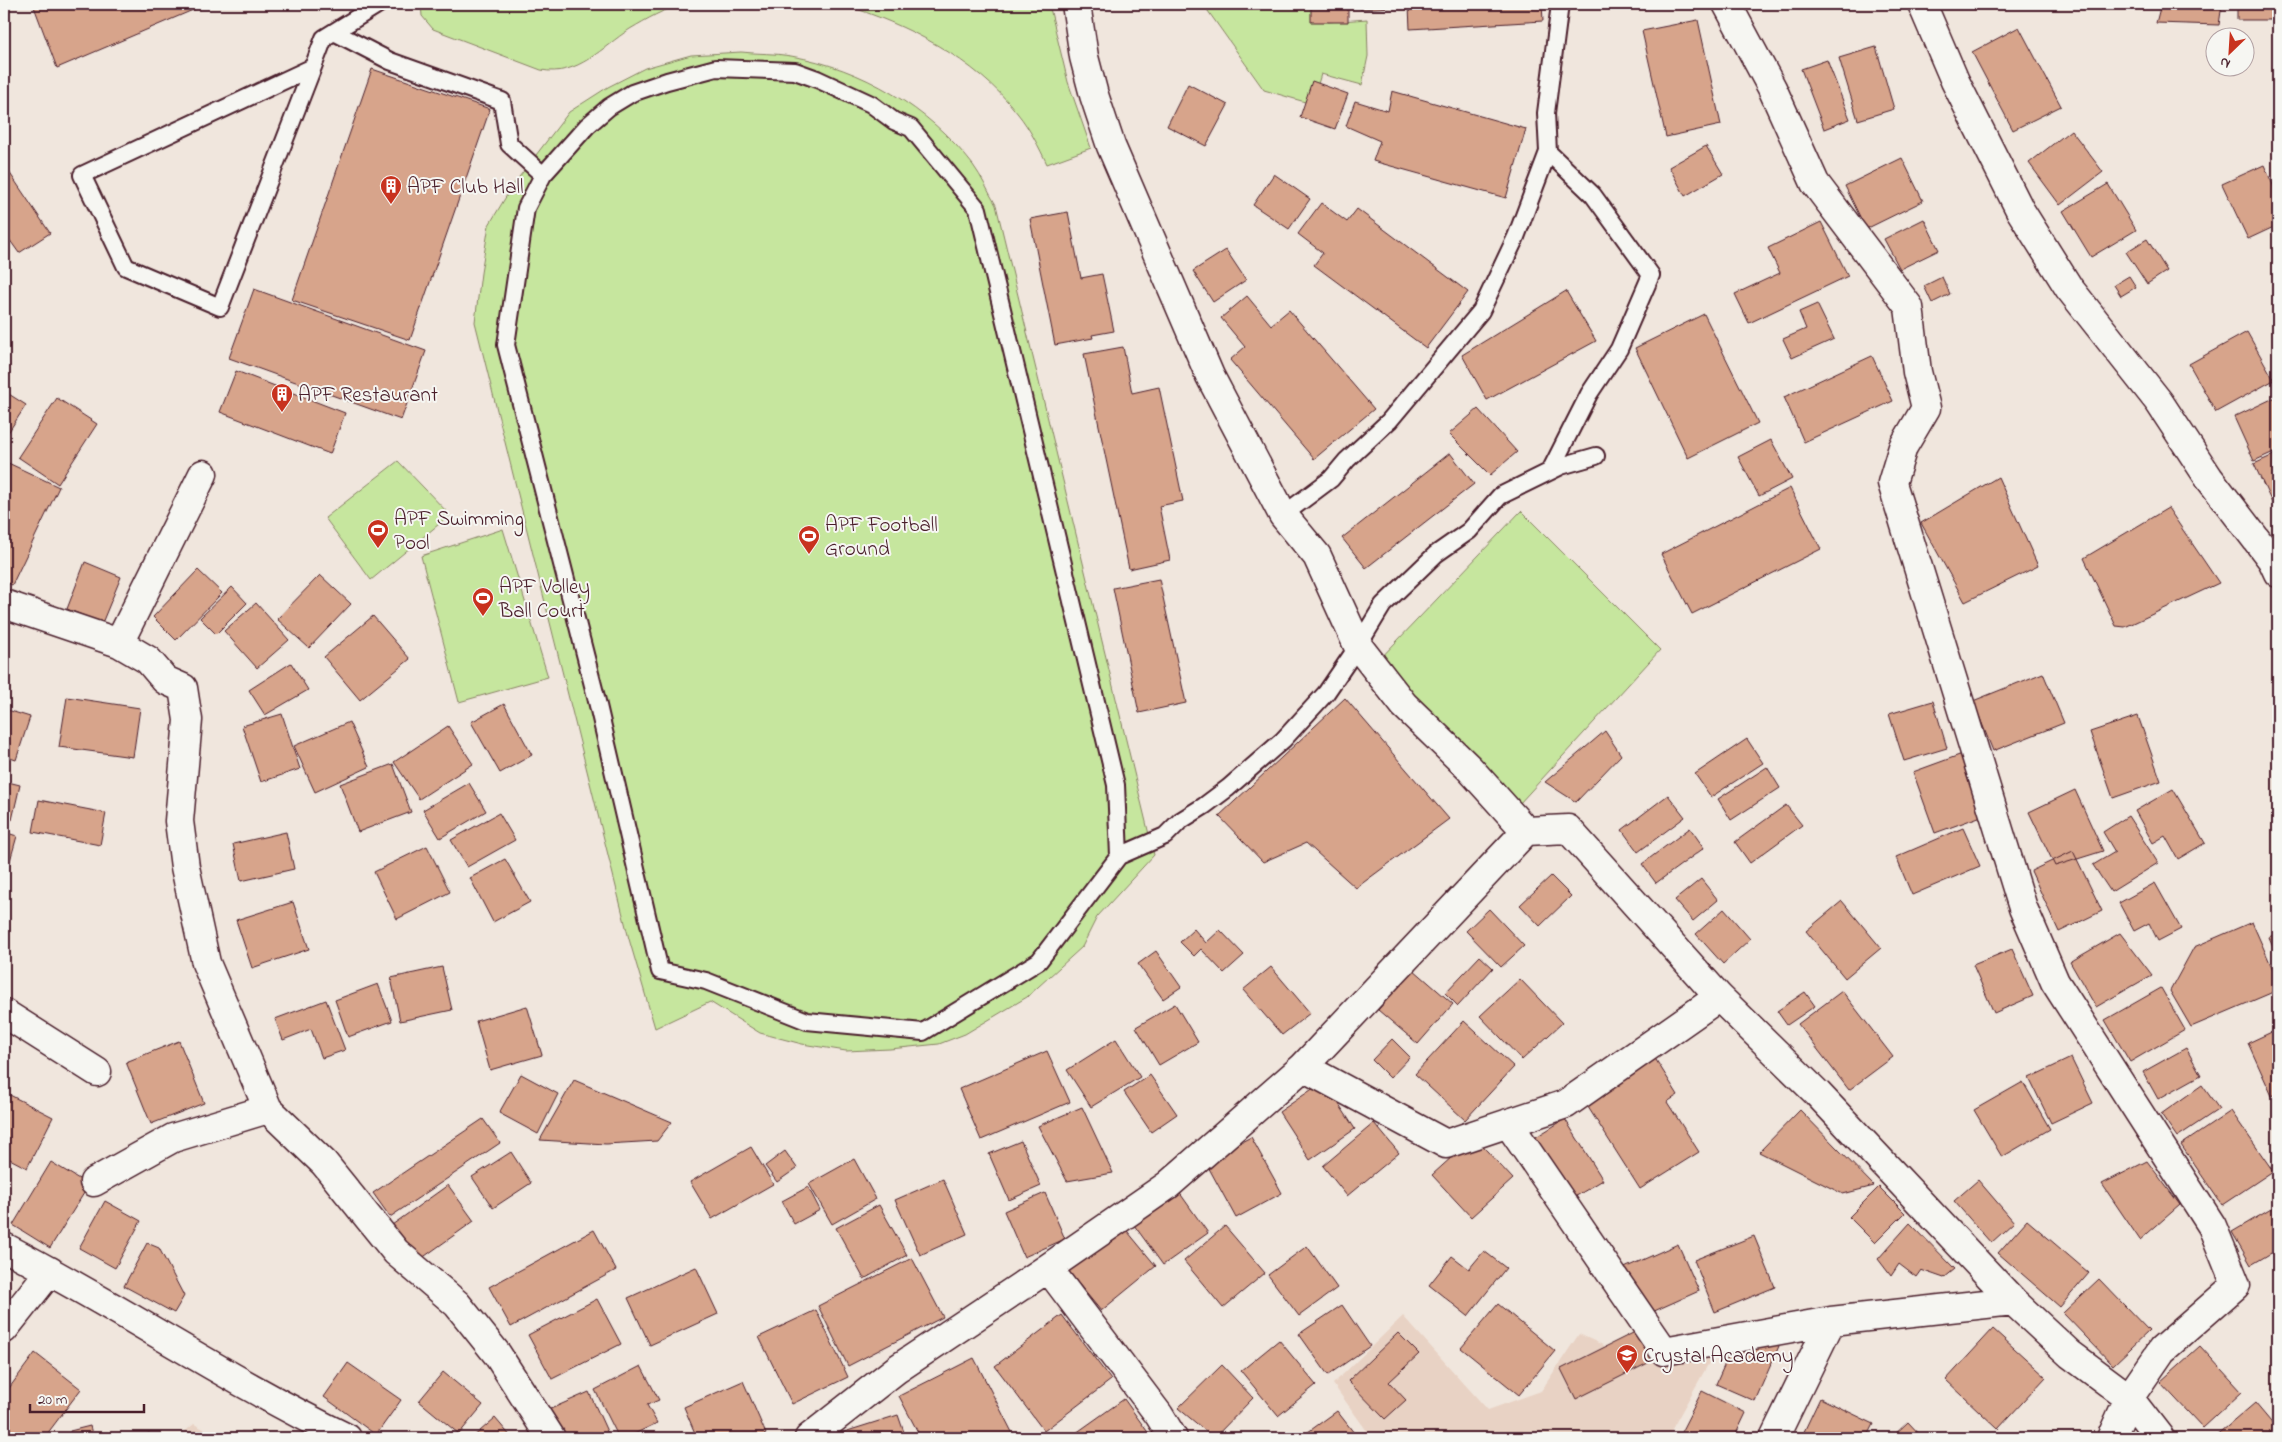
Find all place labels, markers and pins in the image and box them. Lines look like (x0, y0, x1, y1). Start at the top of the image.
place label: APF Club Hall (407, 173, 524, 203)
building icon: APF Club Hall (379, 174, 403, 205)
place label: APF Restaurant (298, 381, 438, 411)
building icon: APF Restaurant (270, 382, 294, 413)
place label: APF Swimming Pool (394, 505, 524, 559)
place label: APF Football Ground (825, 511, 938, 565)
sports icon: APF Swimming Pool (366, 518, 390, 549)
sports icon: APF Football Ground (797, 524, 821, 555)
place label: APF Volley Ball Court (498, 573, 590, 627)
sports icon: APF Volley Ball Court (471, 586, 495, 617)
place label: Crystal Academy (1643, 1342, 1793, 1374)
school or university icon: Crystal Academy (1615, 1343, 1639, 1374)

